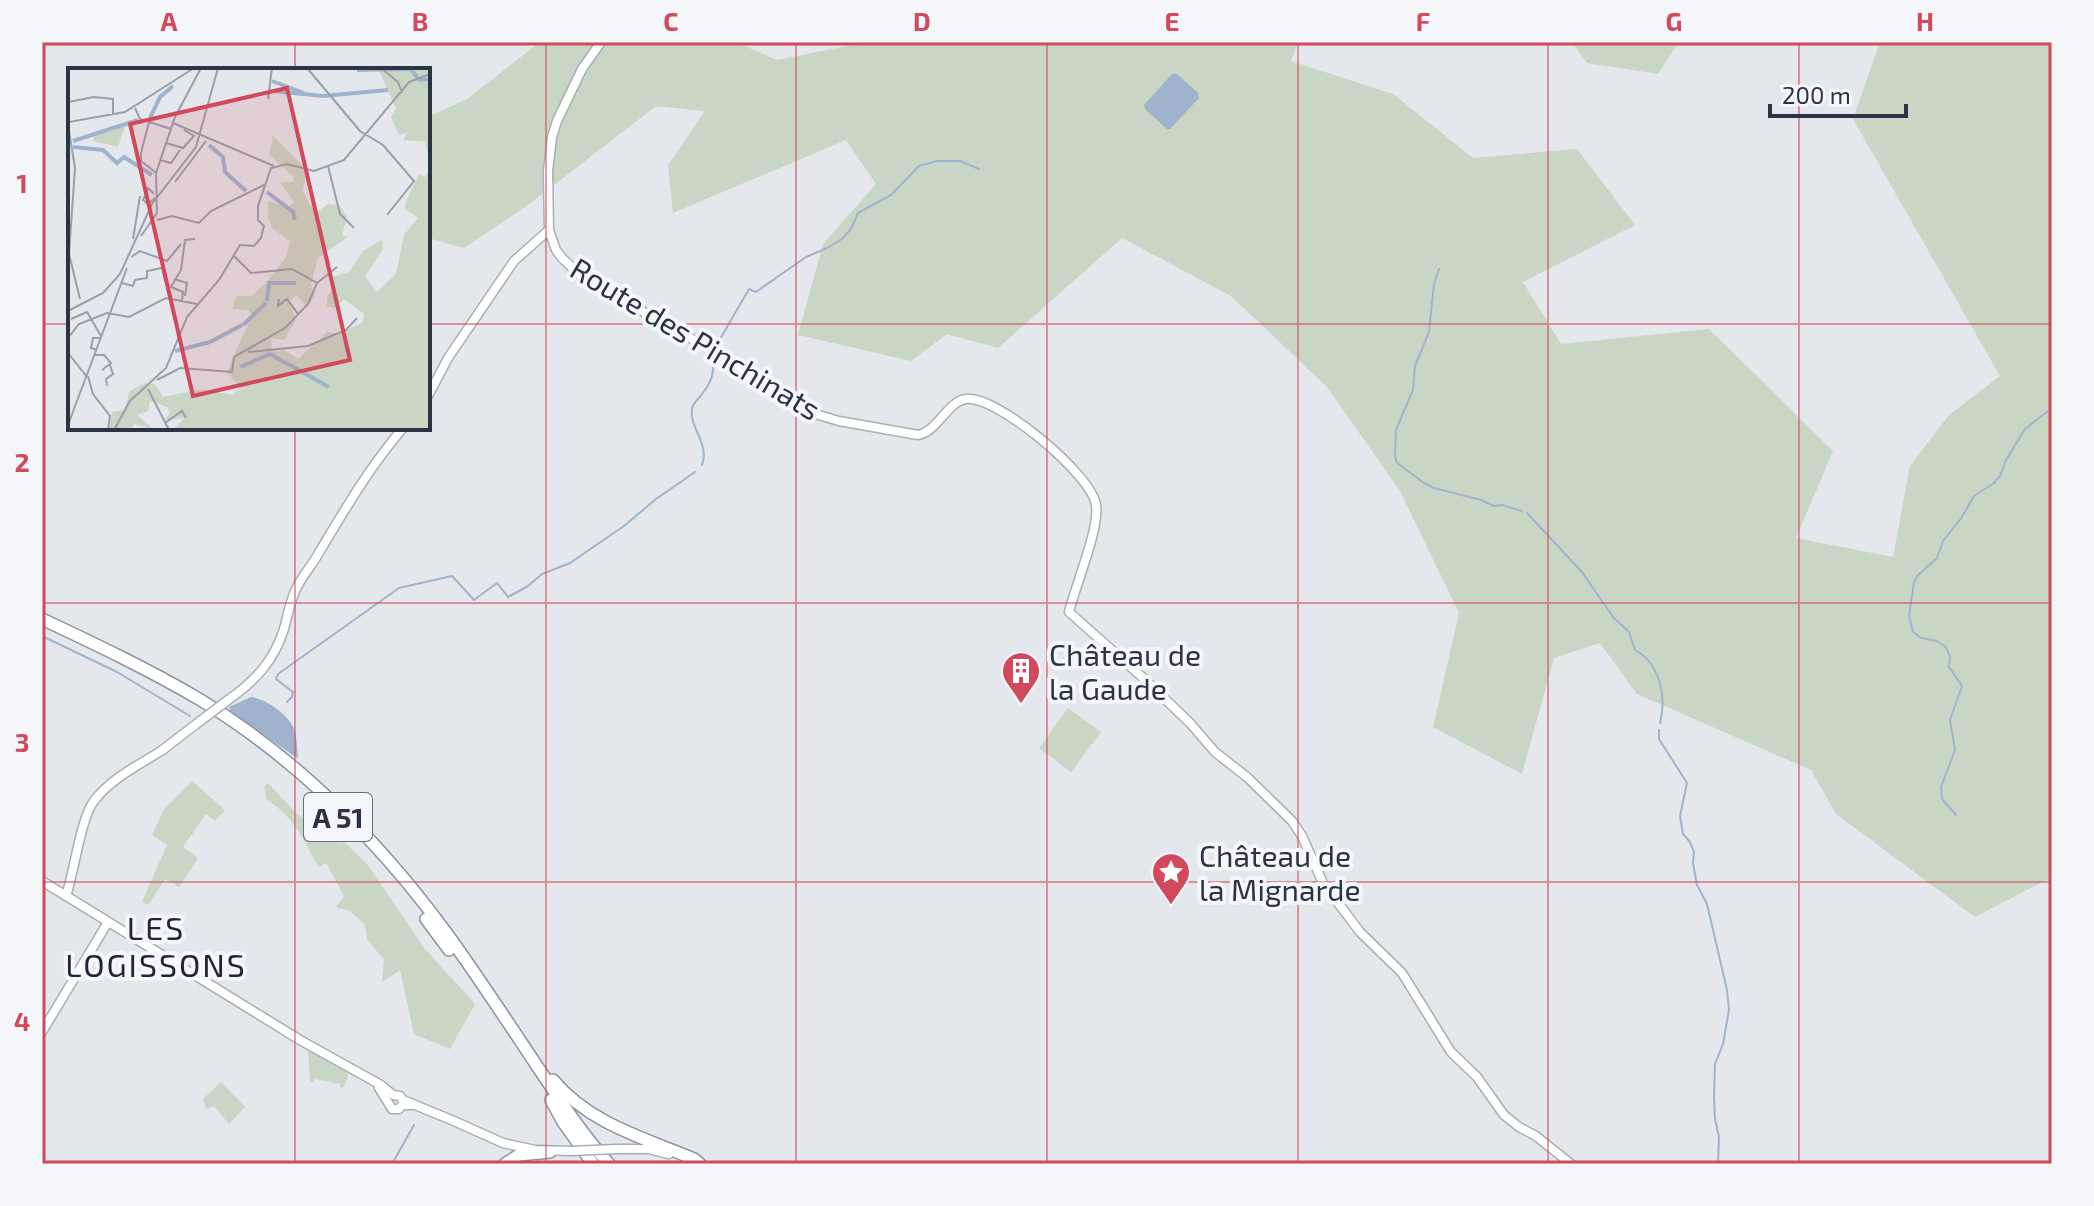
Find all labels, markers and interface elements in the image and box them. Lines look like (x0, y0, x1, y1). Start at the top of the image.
text: A (161, 5, 178, 36)
text: B (412, 5, 428, 36)
text: C (663, 5, 679, 36)
text: D (913, 5, 931, 36)
text: E (1164, 5, 1180, 36)
text: F (1416, 5, 1430, 36)
text: G (1666, 5, 1682, 36)
text: H (1916, 5, 1934, 36)
inset map (68, 68, 430, 430)
scale bar (1770, 68, 1906, 118)
text: 200 m (1782, 80, 1851, 109)
text: 1 (16, 167, 28, 198)
street label: Route des Pinchinats (565, 249, 827, 427)
text: 2 (14, 446, 30, 477)
place label: Château de la Gaude (1049, 636, 1201, 706)
building icon: Château de la Gaude (1000, 650, 1042, 705)
text: 3 (15, 726, 29, 757)
road number: A 51 (304, 793, 372, 841)
place label: Château de la Mignarde (1199, 837, 1361, 907)
place icon: Château de la Mignarde (1150, 851, 1192, 906)
district label: LES LOGISSONS (65, 908, 247, 983)
text: 4 (14, 1005, 30, 1036)

